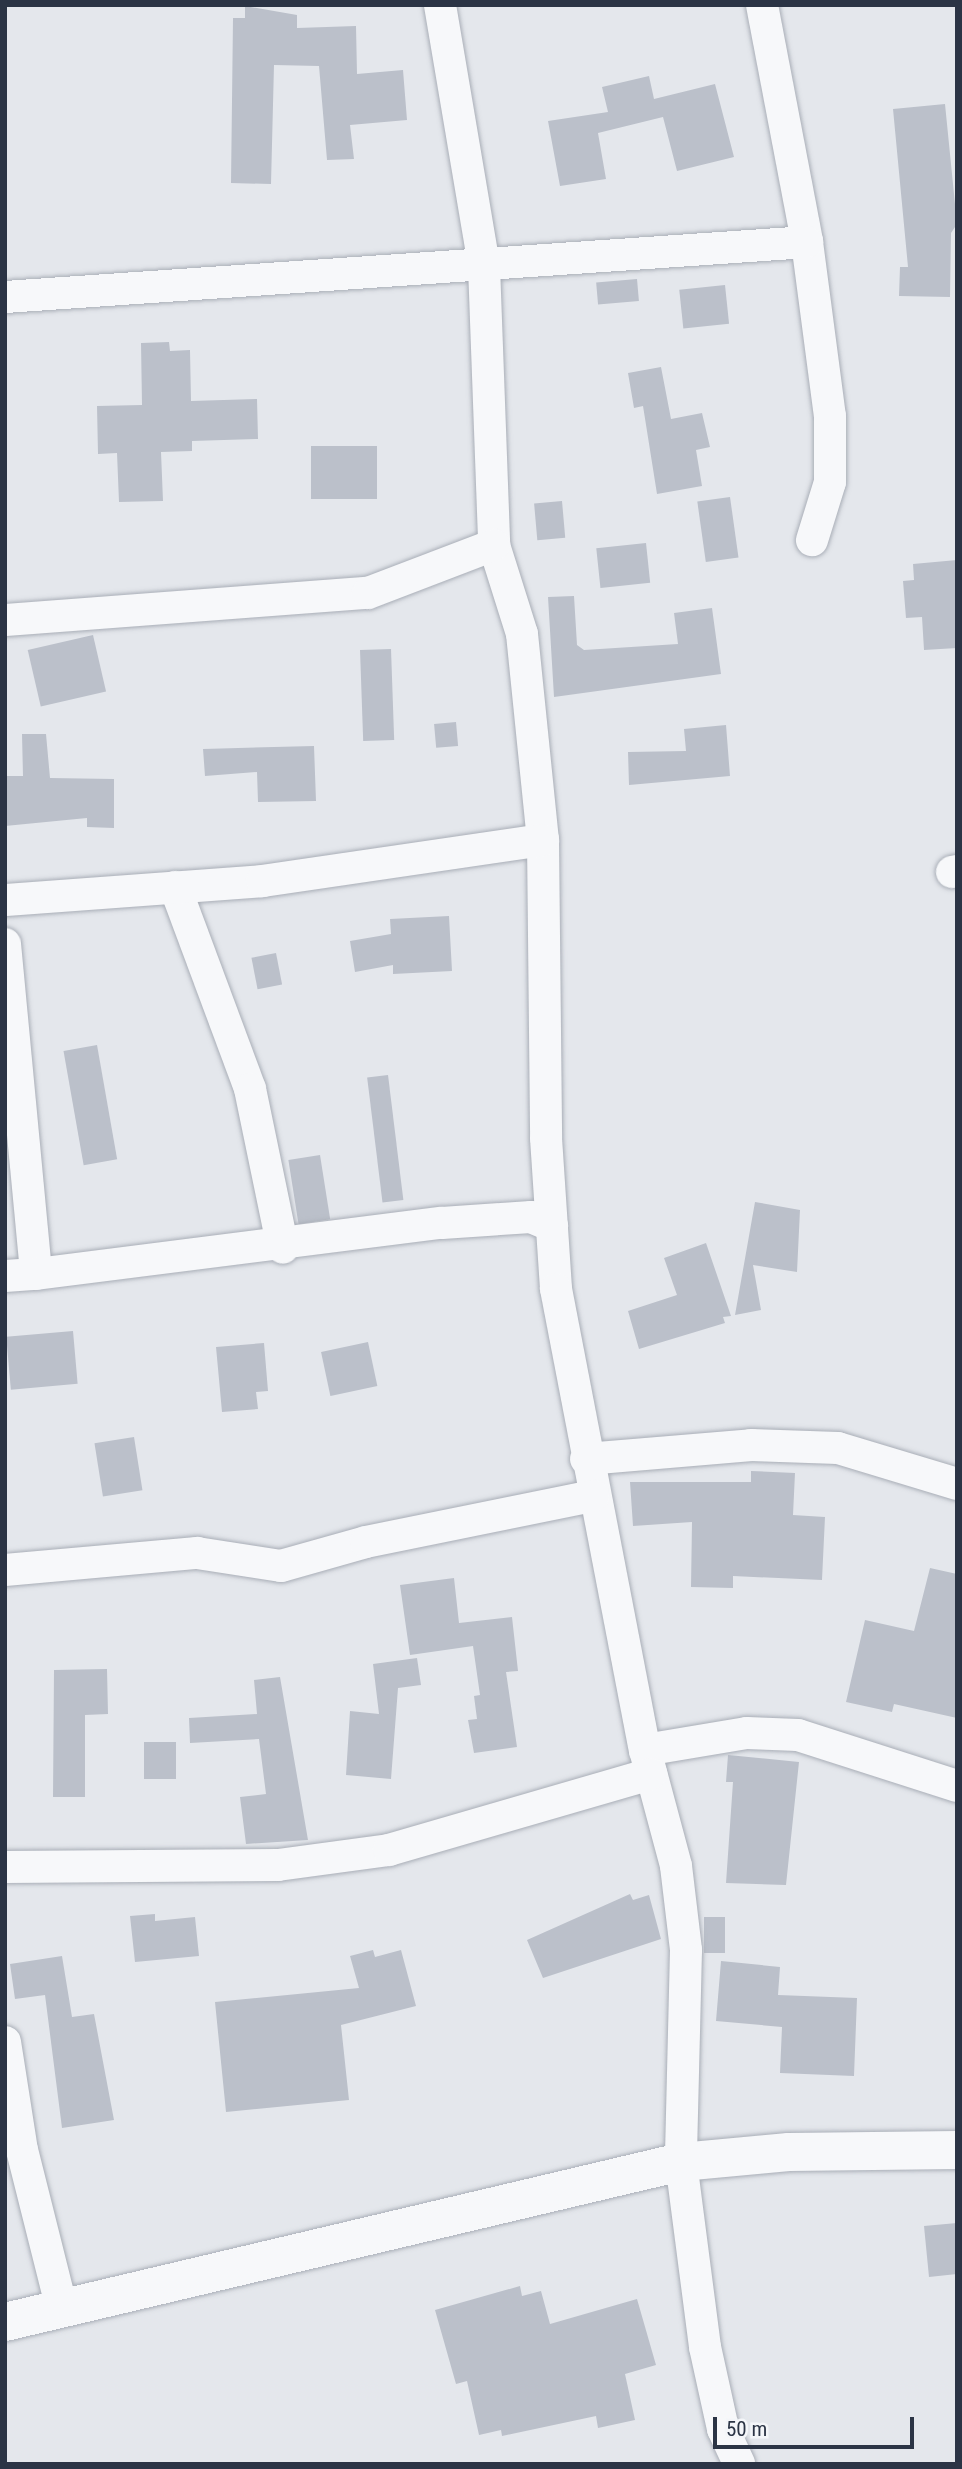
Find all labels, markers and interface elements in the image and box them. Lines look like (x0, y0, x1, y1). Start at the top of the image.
scale bar (717, 2402, 918, 2446)
text: 50 m (726, 2417, 767, 2441)

